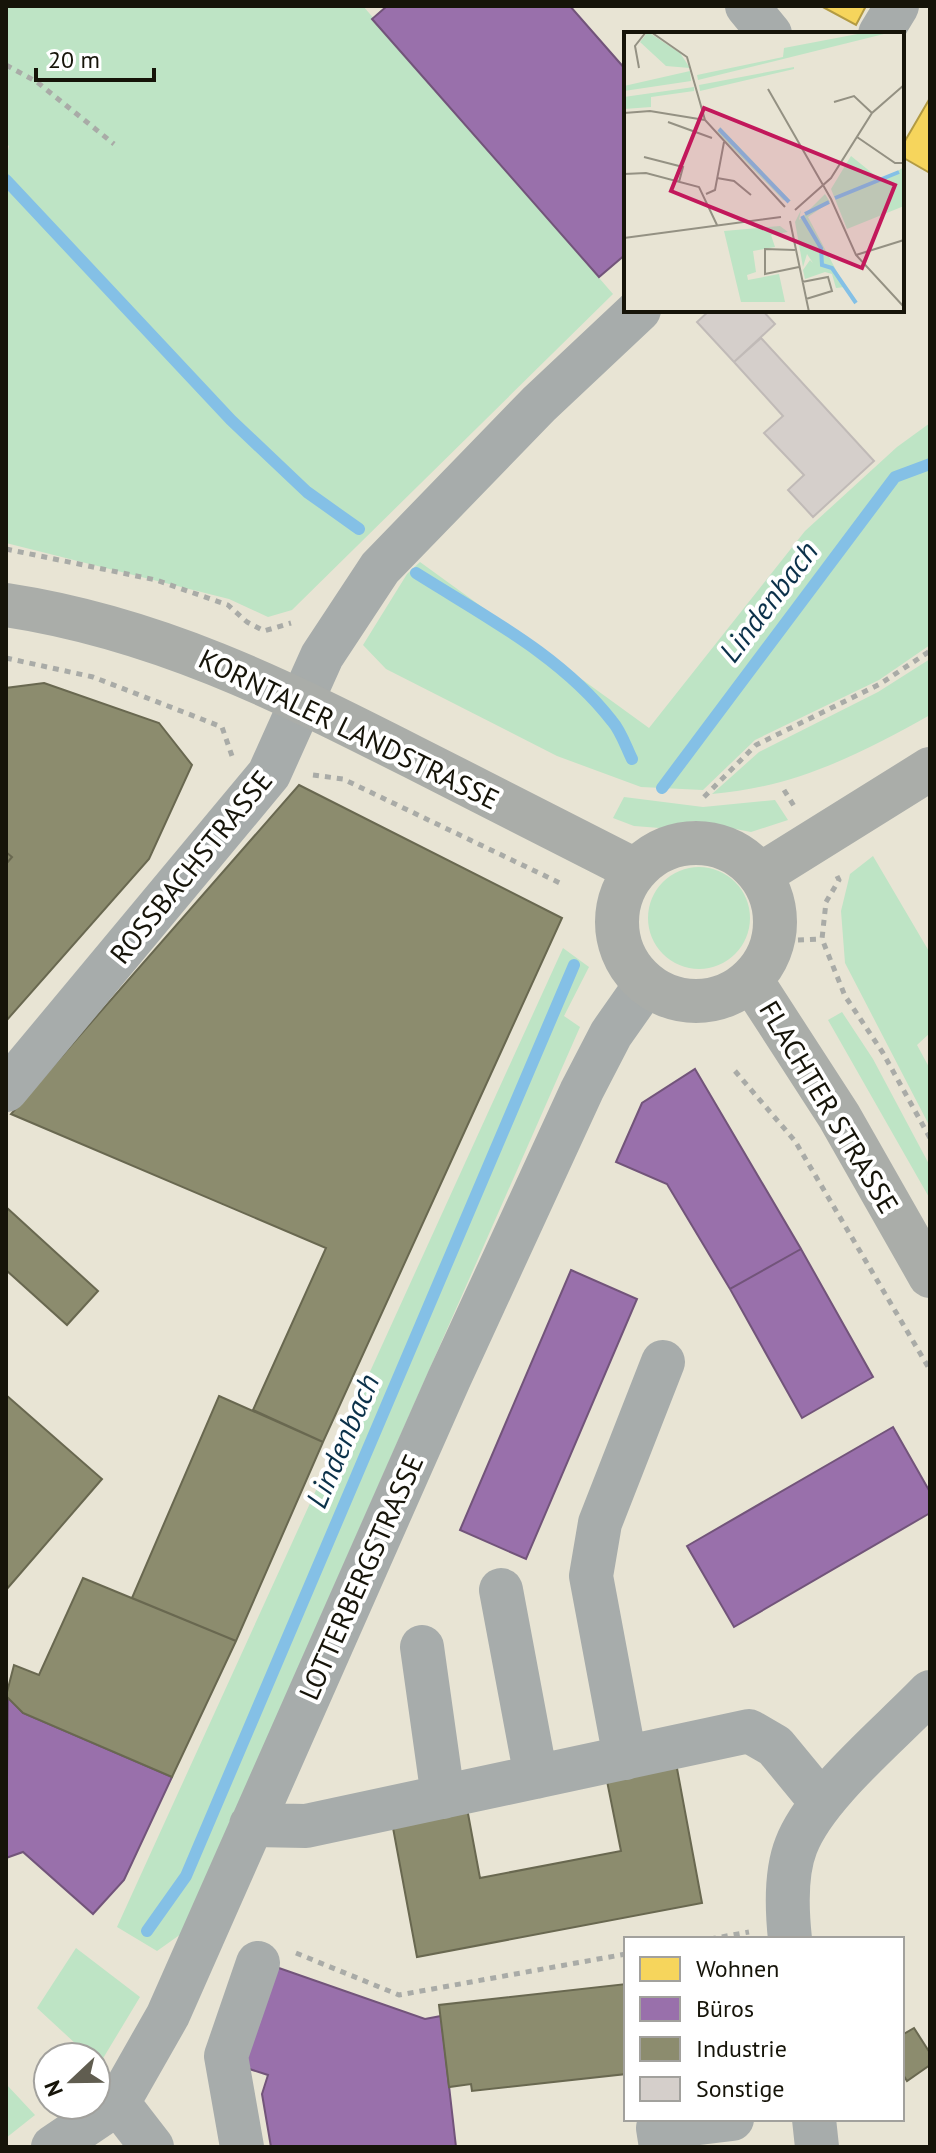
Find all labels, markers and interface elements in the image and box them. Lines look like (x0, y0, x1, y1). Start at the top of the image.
scale bar (36, 32, 154, 82)
inset map (624, 32, 904, 312)
text: 20 m (48, 44, 100, 75)
water label: Lindenbach (710, 533, 826, 669)
street label: KORNTALER LANDSTRASSE (193, 640, 505, 817)
street label: ROSSBACHSTRASSE (101, 762, 280, 971)
street label: FLACHTER STRASSE (751, 994, 908, 1220)
water label: Lindenbach (296, 1368, 387, 1513)
street label: LOTTERBERGSTRASSE (290, 1448, 431, 1705)
legend (624, 1937, 904, 2121)
text: Wohnen (696, 1953, 779, 1984)
text: Büros (696, 1993, 754, 2024)
text: Industrie (696, 2033, 787, 2064)
north arrow (32, 2041, 112, 2121)
text: Sonstige (696, 2073, 785, 2104)
text: N (38, 2077, 69, 2100)

